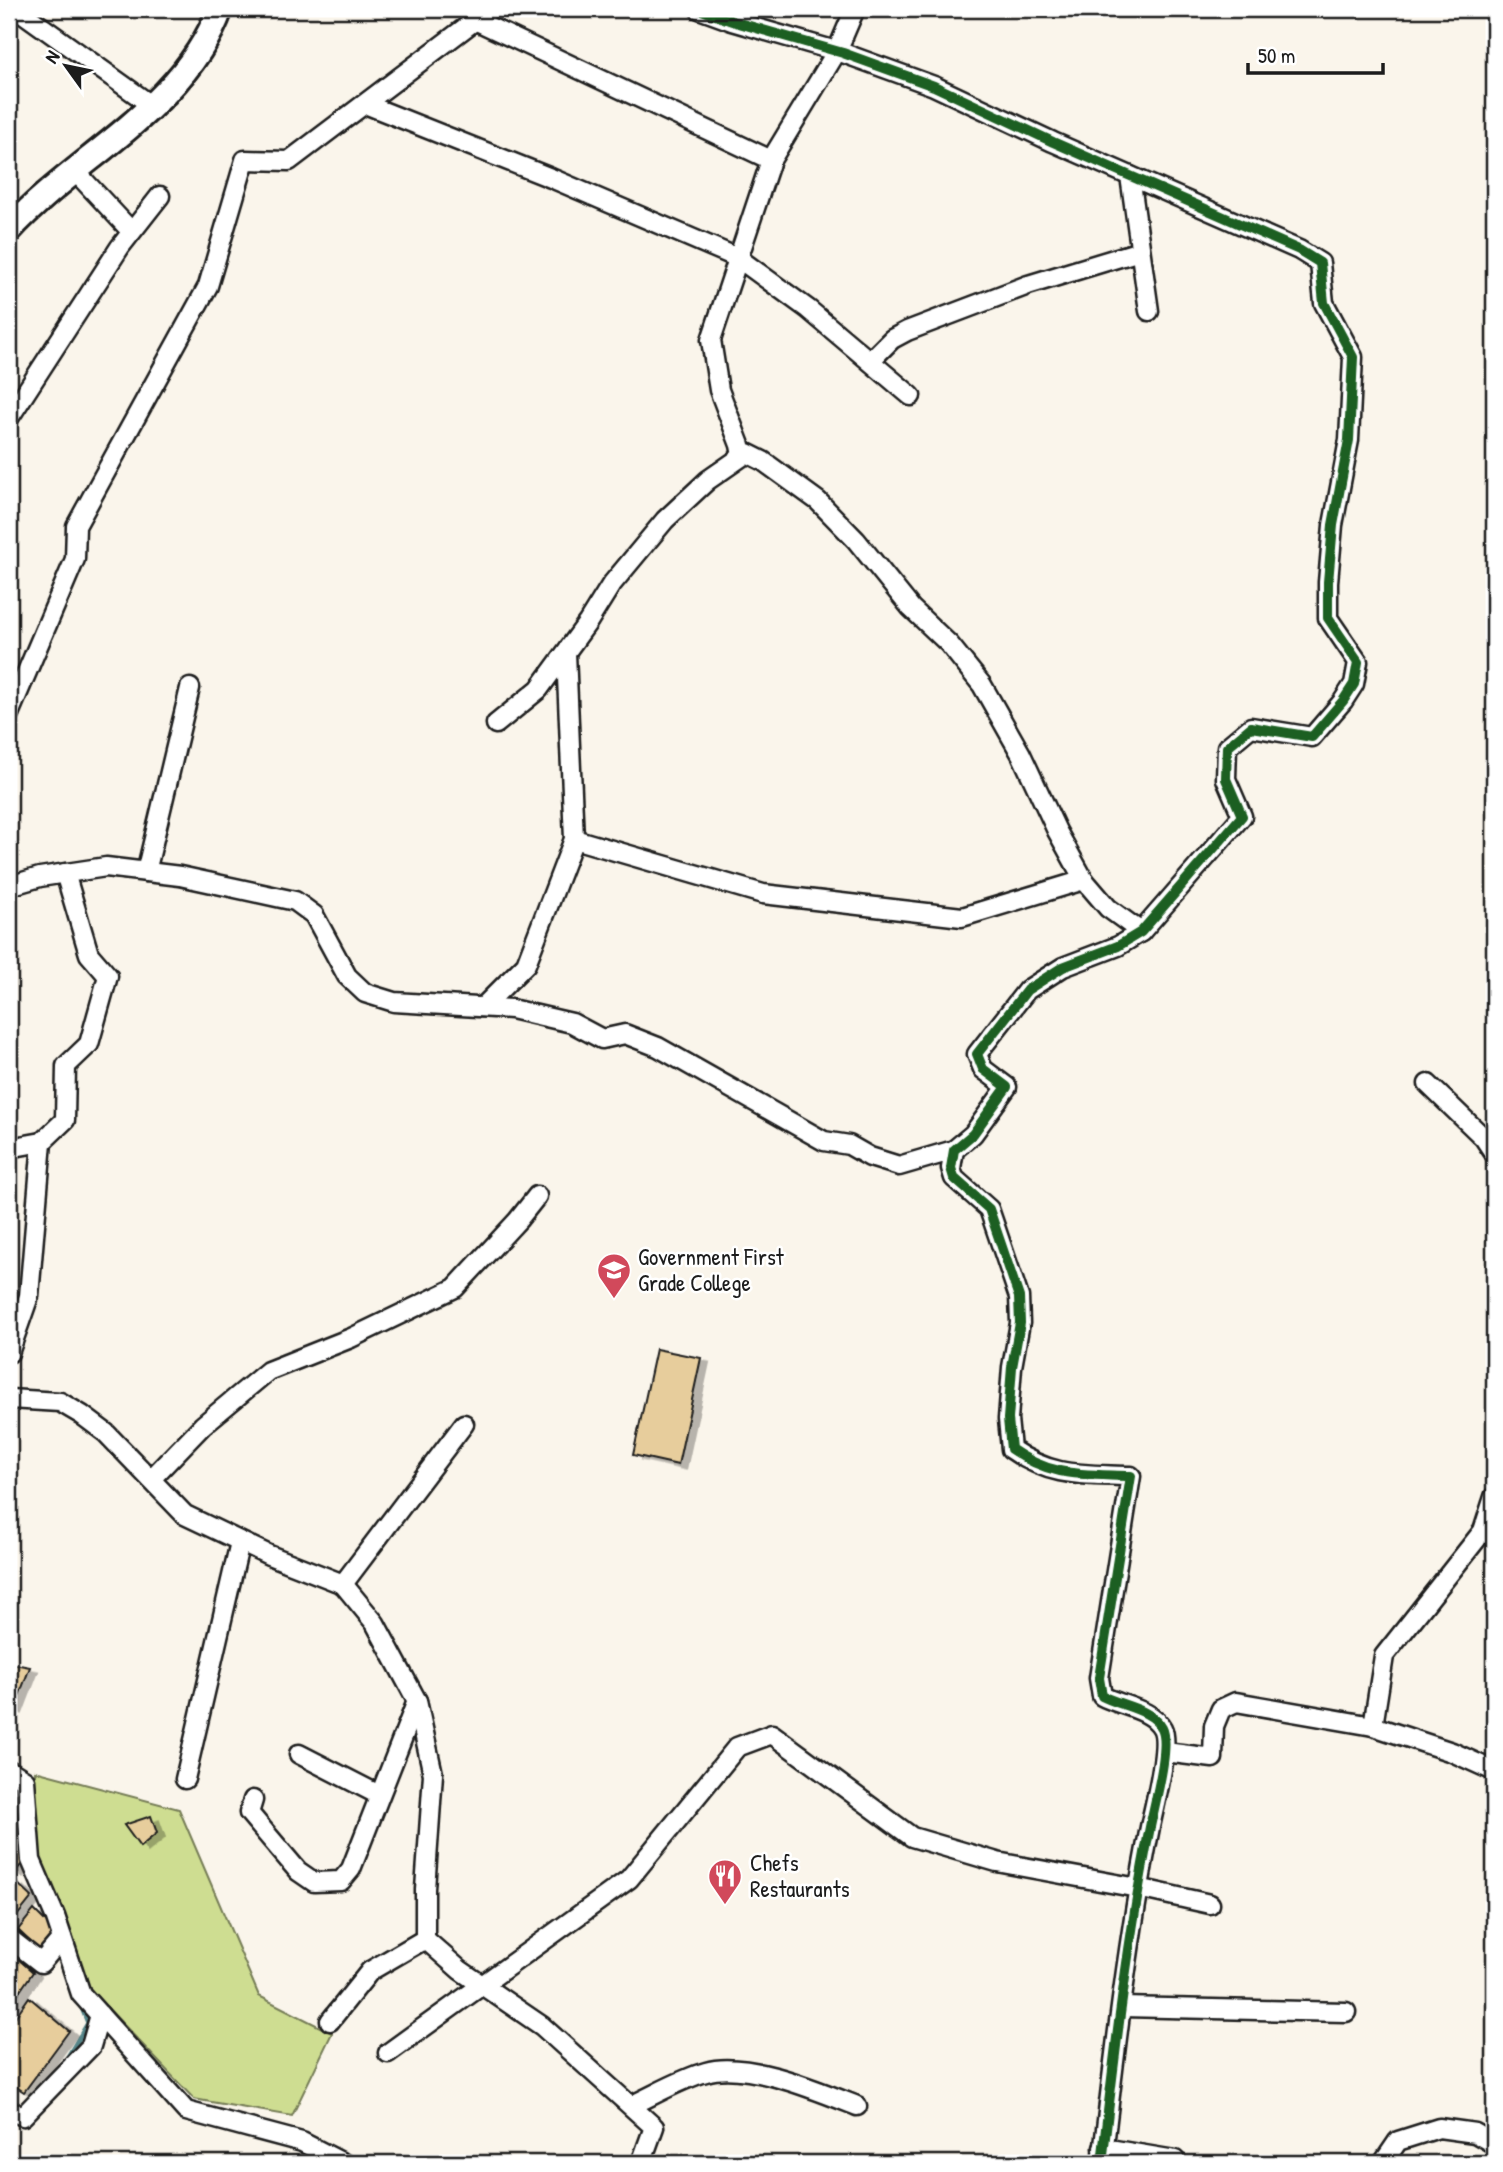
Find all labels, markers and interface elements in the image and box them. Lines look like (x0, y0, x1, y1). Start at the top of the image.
north arrow (32, 32, 102, 102)
scale bar (1248, 32, 1382, 76)
text: 50 m (1258, 41, 1295, 70)
text: N (38, 45, 65, 68)
place label: Government First Grade College (638, 1241, 785, 1298)
school or university icon: Government First Grade College (595, 1251, 633, 1300)
place label: Chefs Restaurants (750, 1847, 850, 1904)
restaurant icon: Chefs Restaurants (706, 1857, 744, 1906)

